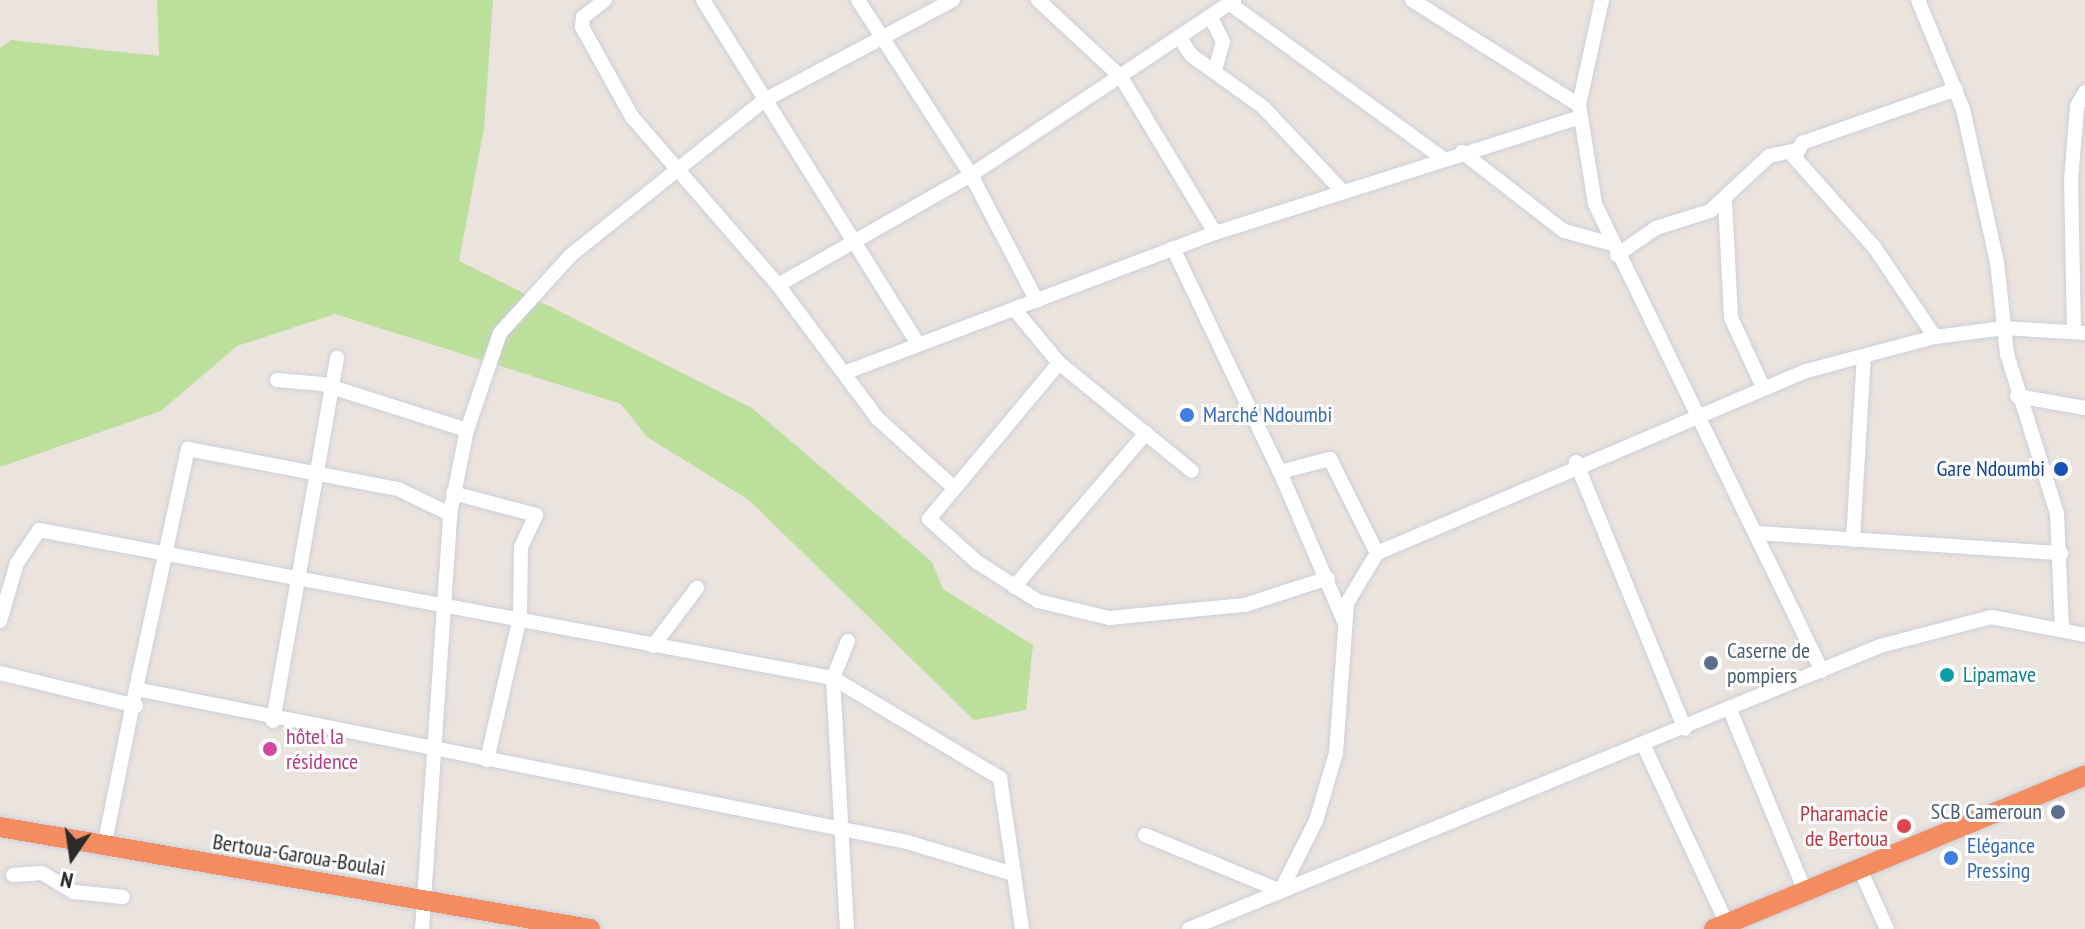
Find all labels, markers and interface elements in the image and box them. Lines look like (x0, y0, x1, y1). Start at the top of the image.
place label: Marché Ndoumbi (1203, 402, 1332, 428)
marker: Marché Ndoumbi (1178, 406, 1196, 424)
place label: Gare Ndoumbi (1937, 456, 2045, 482)
marker: Gare Ndoumbi (2052, 460, 2070, 478)
place label: Caserne de pompiers (1727, 637, 1810, 688)
marker: Caserne de pompiers (1702, 654, 1720, 672)
place label: Lipamave (1963, 662, 2036, 688)
marker: Lipamave (1938, 666, 1956, 684)
place label: hôtel la résidence (286, 723, 358, 774)
marker: hôtel la résidence (261, 740, 279, 758)
place label: SCB Cameroun (1931, 799, 2042, 825)
place label: Pharamacie de Bertoua (1800, 800, 1888, 852)
marker: SCB Cameroun (2049, 803, 2067, 821)
north arrow (32, 817, 112, 897)
marker: Pharamacie de Bertoua (1895, 817, 1913, 835)
street label: Bertoua-Garoua-Boulai (211, 828, 387, 882)
place label: Elégance Pressing (1967, 832, 2035, 884)
marker: Elégance Pressing (1942, 849, 1960, 867)
text: N (58, 865, 76, 895)

